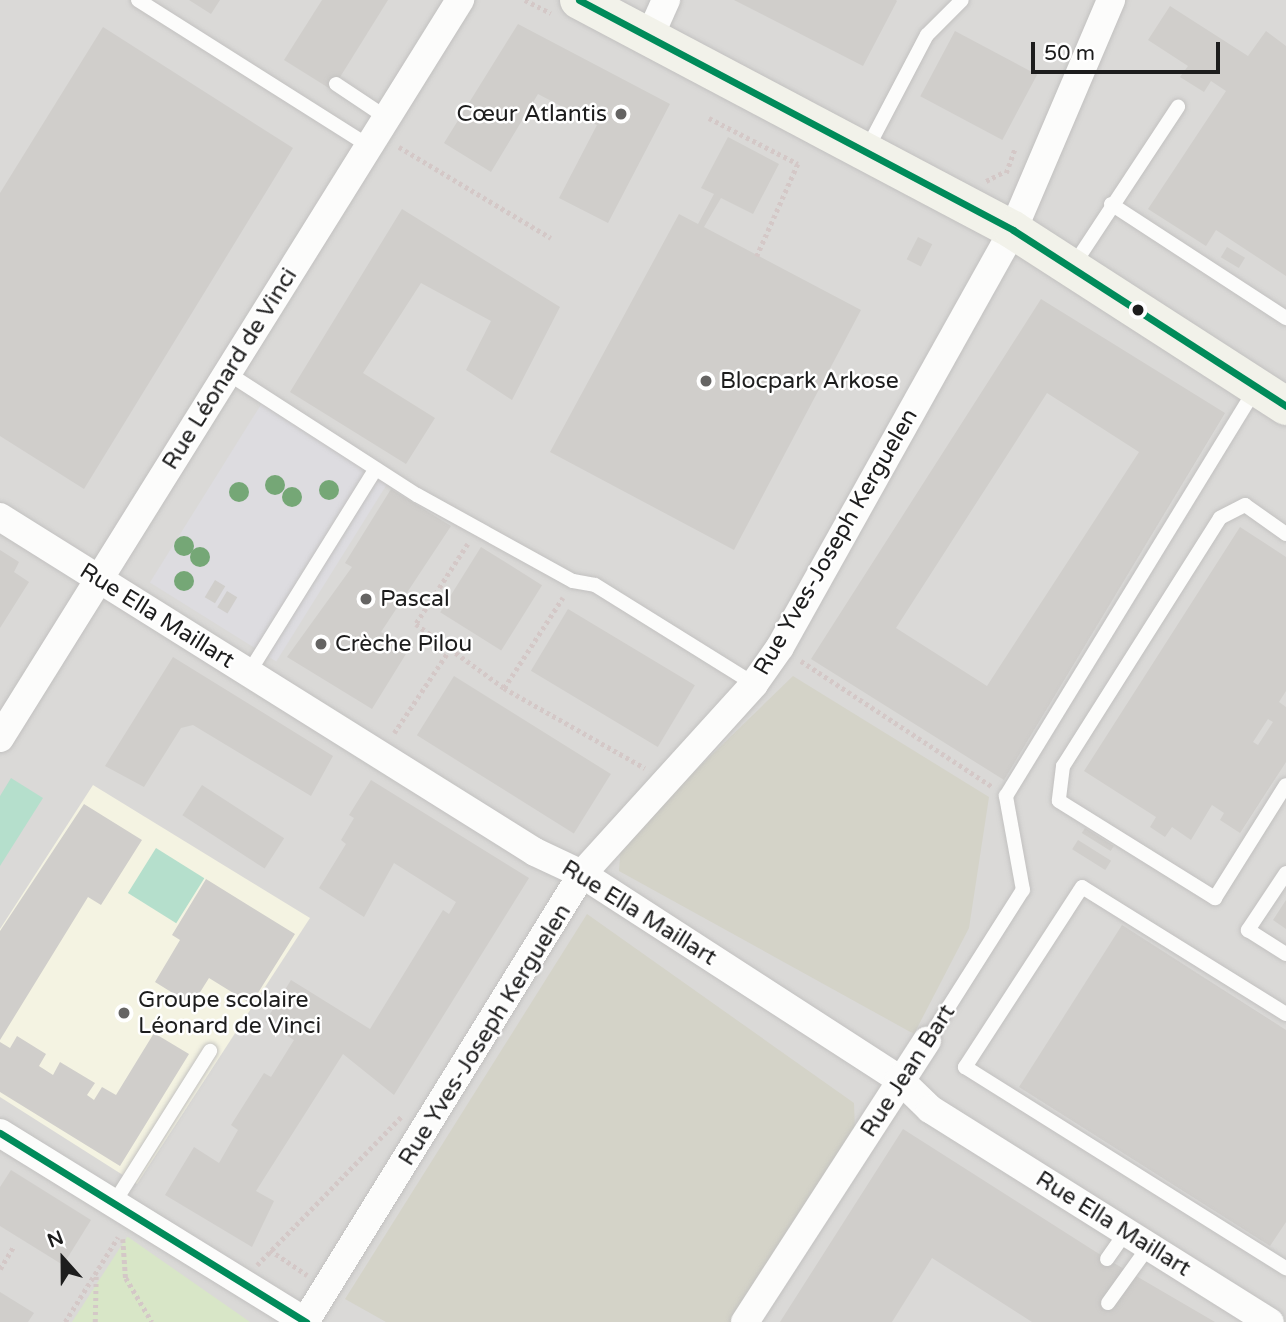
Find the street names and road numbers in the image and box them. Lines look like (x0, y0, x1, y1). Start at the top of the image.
street label: Rue Léonard de Vinci (157, 263, 303, 475)
street label: Rue Yves-Joseph Kerguelen (748, 404, 924, 680)
street label: Rue Ella Maillart (75, 557, 239, 675)
street label: Rue Ella Maillart (557, 854, 721, 972)
street label: Rue Yves-Joseph Kerguelen (393, 899, 577, 1171)
street label: Rue Jean Bart (855, 1000, 961, 1142)
street label: Rue Ella Maillart (1031, 1165, 1195, 1283)

